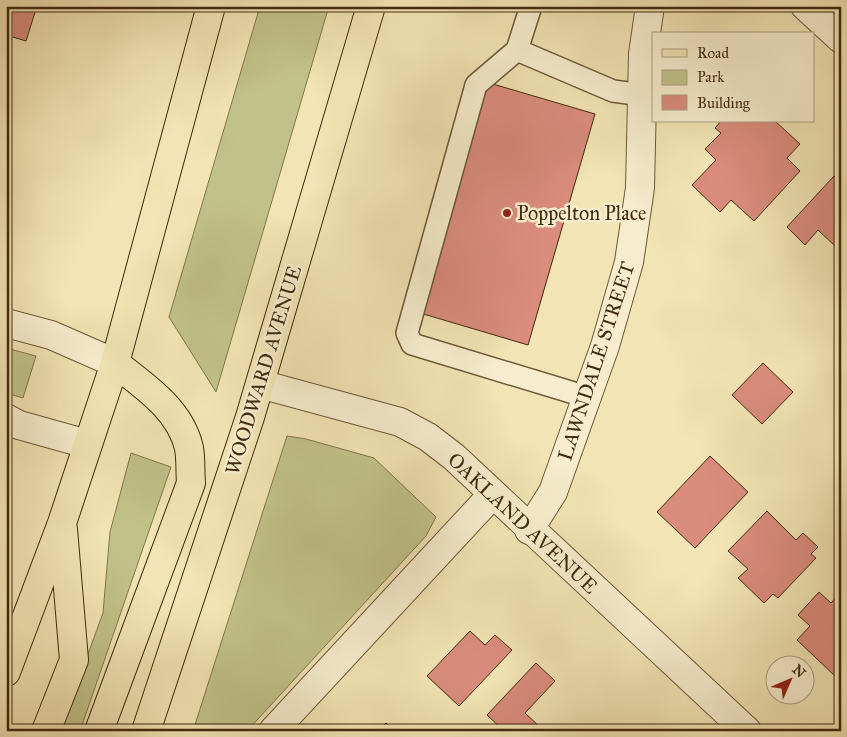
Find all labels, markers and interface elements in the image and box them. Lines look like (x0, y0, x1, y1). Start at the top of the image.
legend (652, 32, 814, 122)
text: Road (697, 44, 729, 62)
text: Park (697, 68, 724, 86)
text: Building (697, 94, 751, 112)
place label: Poppelton Place (517, 201, 646, 225)
marker: Poppelton Place (501, 207, 513, 219)
street label: LAWNDALE STREET (552, 258, 640, 463)
street label: WOODWARD AVENUE (220, 262, 306, 478)
street label: OAKLAND AVENUE (443, 447, 603, 599)
north arrow (764, 654, 814, 704)
text: N (789, 661, 809, 681)

